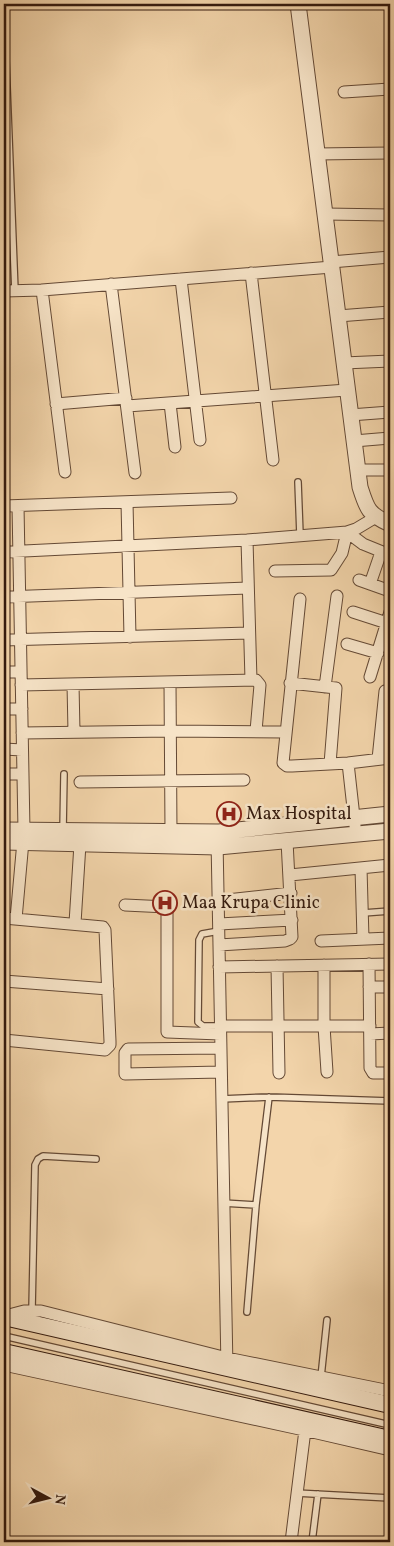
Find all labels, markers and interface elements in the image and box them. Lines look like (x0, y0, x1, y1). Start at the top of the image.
hospital icon: Max Hospital (216, 801, 242, 827)
place label: Max Hospital (246, 802, 352, 827)
hospital icon: Maa Krupa Clinic (152, 890, 178, 916)
place label: Maa Krupa Clinic (182, 891, 320, 916)
north arrow (22, 1474, 72, 1524)
text: N (49, 1493, 69, 1506)

